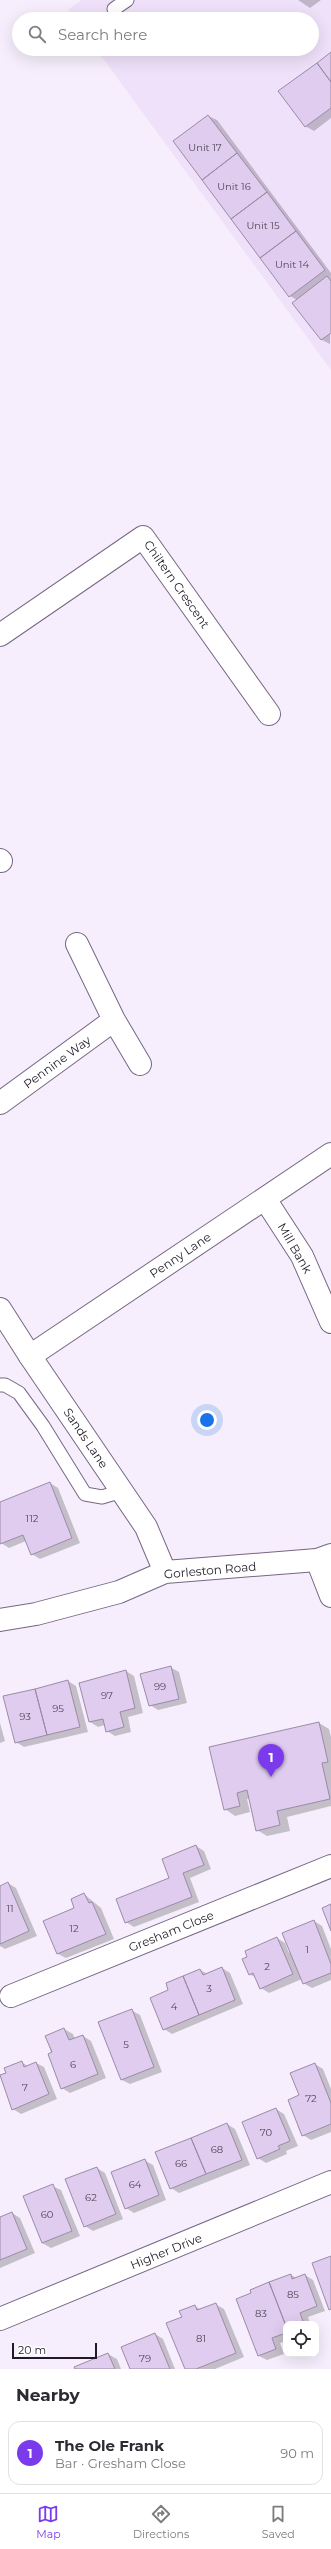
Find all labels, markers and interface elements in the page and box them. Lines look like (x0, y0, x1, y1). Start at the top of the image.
search box (12, 12, 319, 56)
icon: search (26, 23, 48, 45)
text: Search here (58, 25, 147, 44)
house number: Unit 17 (188, 141, 222, 154)
house number: Unit 16 (217, 180, 251, 193)
house number: Unit 15 (246, 219, 280, 232)
house number: Unit 14 (275, 258, 309, 271)
street label: Chiltern Crescent (141, 537, 213, 631)
street label: Pennine Way (20, 1032, 94, 1091)
street label: Mill Bank (275, 1220, 316, 1277)
street label: Penny Lane (146, 1229, 214, 1281)
street label: Sands Lane (60, 1405, 112, 1471)
your location (197, 1410, 217, 1430)
house number: 112 (26, 1512, 39, 1525)
street label: Gorleston Road (163, 1558, 257, 1582)
house number: 99 (154, 1680, 166, 1693)
house number: 97 (101, 1689, 113, 1702)
house number: 95 (52, 1702, 64, 1715)
house number: 93 (19, 1710, 31, 1723)
pin: 1 (258, 1744, 284, 1777)
house number: 11 (6, 1902, 14, 1915)
street label: Gresham Close (126, 1907, 216, 1955)
house number: 12 (69, 1922, 79, 1935)
house number: 1 (305, 1943, 309, 1956)
house number: 2 (264, 1960, 270, 1973)
house number: 3 (206, 1982, 212, 1995)
house number: 4 (171, 2000, 178, 2013)
house number: 5 (123, 2038, 129, 2051)
house number: 6 (70, 2058, 76, 2071)
house number: 7 (22, 2081, 28, 2094)
house number: 72 (305, 2092, 317, 2105)
house number: 70 (260, 2126, 273, 2139)
house number: 68 (211, 2143, 223, 2156)
house number: 66 (175, 2157, 187, 2170)
house number: 64 (129, 2178, 142, 2191)
house number: 62 (85, 2191, 97, 2204)
house number: 60 (41, 2208, 54, 2221)
street label: Higher Drive (128, 2230, 204, 2272)
house number: 85 (287, 2288, 299, 2301)
house number: 83 (255, 2307, 267, 2320)
map controls (283, 2321, 319, 2357)
button: locate (283, 2321, 319, 2357)
house number: 81 (196, 2332, 206, 2345)
scale bar (12, 2341, 97, 2360)
text: 20 m (18, 2343, 46, 2357)
house number: 79 (139, 2352, 151, 2365)
text: Nearby (16, 2385, 80, 2405)
text: The Ole Frank (55, 2436, 164, 2455)
text: 1 (27, 2445, 33, 2461)
text: 90 m (280, 2445, 314, 2461)
text: Bar · Gresham Close (55, 2455, 186, 2471)
tab: Map (36, 2503, 61, 2541)
tab: Directions (133, 2503, 189, 2541)
tab: Saved (262, 2503, 295, 2541)

